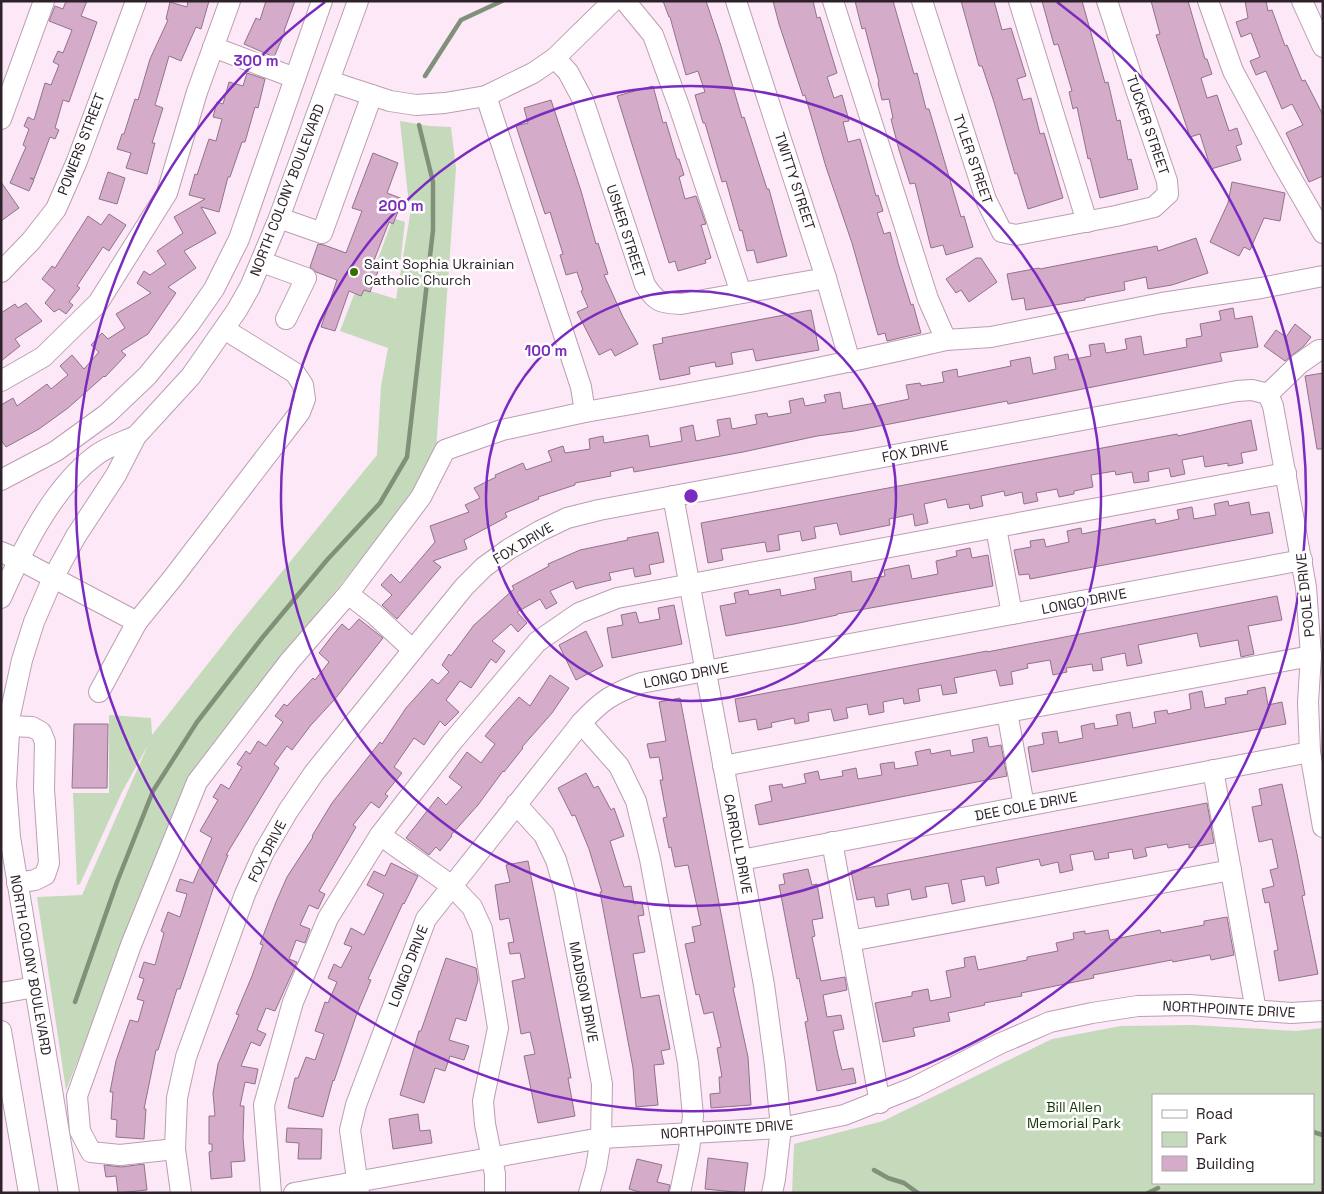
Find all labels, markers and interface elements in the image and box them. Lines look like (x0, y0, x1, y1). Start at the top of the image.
text: 300 m (233, 51, 279, 70)
street label: TUCKER STREET (1122, 73, 1174, 177)
street label: POWERS STREET (53, 90, 109, 198)
street label: NORTH COLONY BOULEVARD (246, 101, 328, 279)
street label: TYLER STREET (949, 112, 997, 206)
street label: TWITTY STREET (771, 130, 819, 232)
street label: USHER STREET (603, 182, 649, 280)
text: 200 m (379, 196, 423, 215)
place label: Saint Sophia Ukrainian Catholic Church (364, 255, 514, 289)
marker: Saint Sophia Ukrainian Catholic Church (348, 266, 360, 278)
text: 100 m (525, 341, 567, 360)
street label: FOX DRIVE (880, 436, 950, 466)
centre of rings (682, 487, 700, 505)
street label: FOX DRIVE (490, 518, 556, 568)
street label: POOLE DRIVE (1292, 552, 1318, 638)
street label: LONGO DRIVE (1040, 584, 1128, 618)
street label: LONGO DRIVE (642, 658, 730, 692)
street label: DEE COLE DRIVE (973, 787, 1079, 825)
street label: CARROLL DRIVE (719, 793, 757, 896)
street label: FOX DRIVE (244, 817, 290, 885)
street label: NORTH COLONY BOULEVARD (6, 873, 56, 1057)
street label: LONGO DRIVE (384, 922, 432, 1010)
street label: MADISON DRIVE (565, 940, 603, 1044)
street label: NORTHPOINTE DRIVE (1162, 997, 1296, 1021)
legend (1152, 1094, 1314, 1184)
park label: Bill Allen Memorial Park (1027, 1098, 1121, 1132)
text: Road (1196, 1104, 1233, 1123)
street label: NORTHPOINTE DRIVE (660, 1115, 794, 1143)
text: Park (1196, 1129, 1227, 1148)
text: Building (1196, 1154, 1255, 1173)

